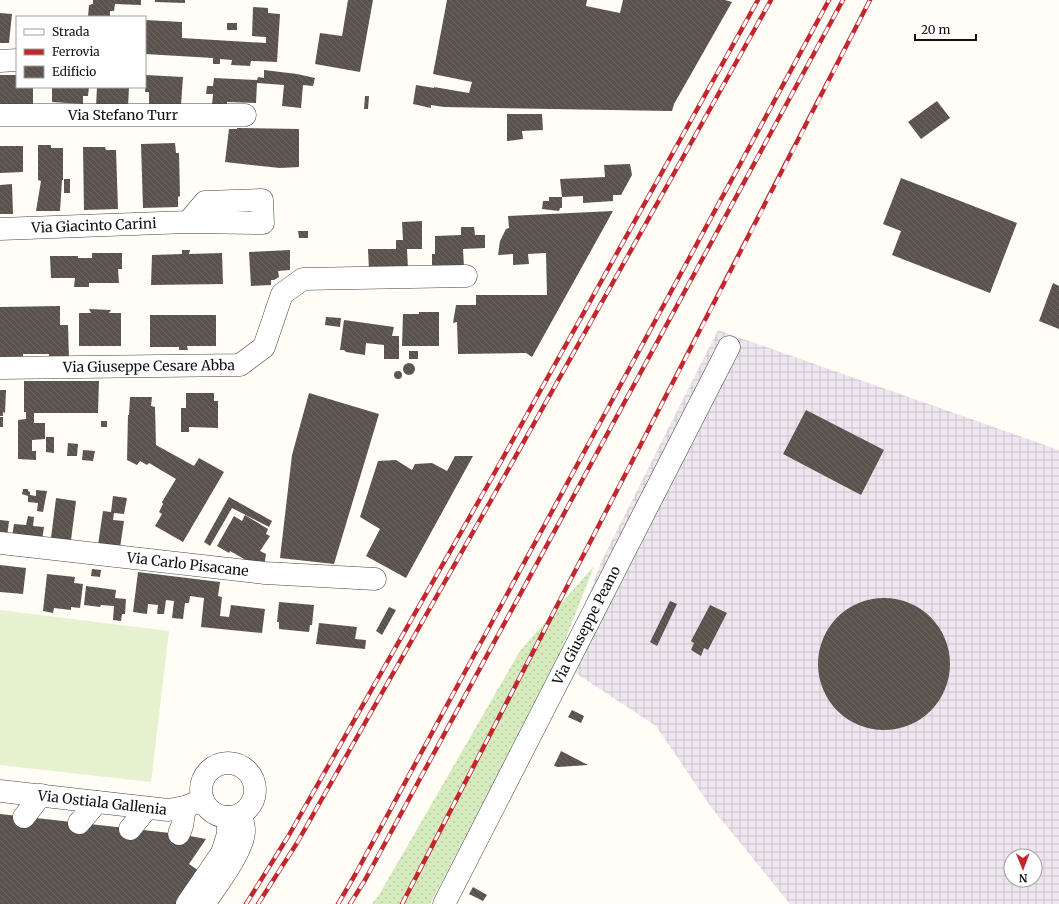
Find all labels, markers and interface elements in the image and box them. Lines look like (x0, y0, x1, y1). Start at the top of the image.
legend (16, 16, 146, 88)
scale bar (915, 16, 976, 42)
text: 20 m (921, 22, 950, 37)
text: Strada (52, 24, 90, 39)
text: Ferrovia (52, 44, 100, 59)
text: Edificio (52, 64, 96, 79)
street label: Via Stefano Turr (67, 106, 178, 124)
street label: Via Giacinto Carini (30, 214, 157, 237)
street label: Via Giuseppe Cesare Abba (62, 356, 236, 376)
street label: Via Carlo Pisacane (125, 548, 250, 580)
street label: Via Giuseppe Peano (548, 563, 624, 689)
street label: Via Ostiala Gallenia (36, 786, 168, 819)
north arrow (1003, 848, 1043, 888)
text: N (1018, 871, 1028, 885)

